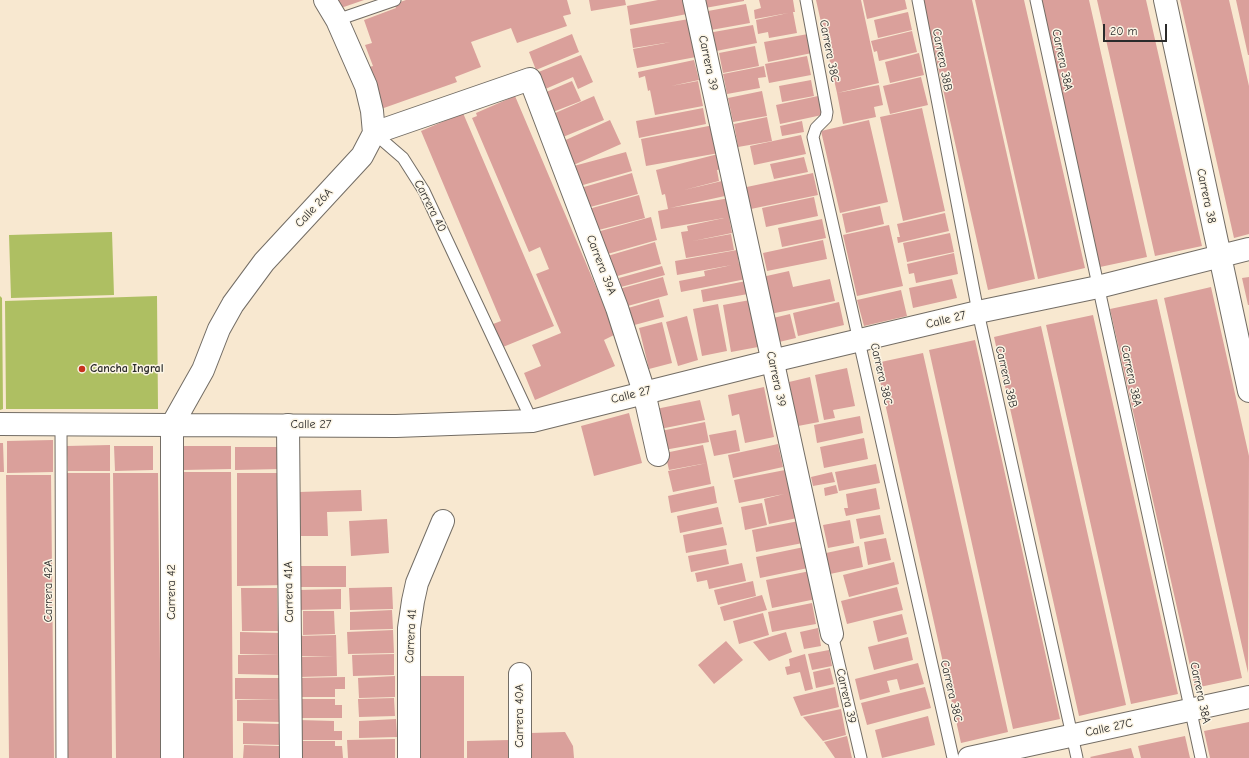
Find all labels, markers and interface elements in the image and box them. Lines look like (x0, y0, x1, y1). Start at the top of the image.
scale bar (1105, 16, 1169, 42)
street label: Carrera 38C (816, 19, 842, 83)
text: 20 m (1110, 24, 1138, 38)
street label: Carrera 38B (929, 28, 955, 92)
street label: Carrera 38A (1048, 28, 1076, 92)
street label: Carrera 39 (695, 34, 721, 92)
street label: Carrera 38 (1193, 167, 1219, 225)
street label: Carrera 40 (411, 177, 449, 235)
street label: Calle 26A (292, 185, 336, 231)
street label: Carrera 39A (583, 233, 619, 297)
street label: Calle 27 (924, 308, 968, 332)
street label: Carrera 38C (867, 342, 895, 406)
street label: Carrera 38A (1117, 344, 1145, 408)
street label: Carrera 38B (992, 345, 1020, 409)
street label: Carrera 39 (763, 350, 789, 408)
place label: Cancha Ingral (90, 362, 164, 376)
marker: Cancha Ingral (77, 364, 87, 374)
street label: Calle 27 (609, 383, 653, 407)
street label: Calle 27 (291, 418, 331, 432)
street label: Carrera 42A (42, 560, 56, 622)
street label: Carrera 41A (281, 561, 297, 623)
street label: Carrera 42 (165, 564, 179, 620)
street label: Carrera 41 (402, 609, 420, 663)
street label: Carrera 38C (937, 659, 965, 723)
street label: Carrera 38A (1186, 661, 1214, 725)
street label: Carrera 39 (833, 667, 859, 725)
street label: Carrera 40A (513, 684, 527, 748)
street label: Calle 27C (1084, 716, 1134, 740)

